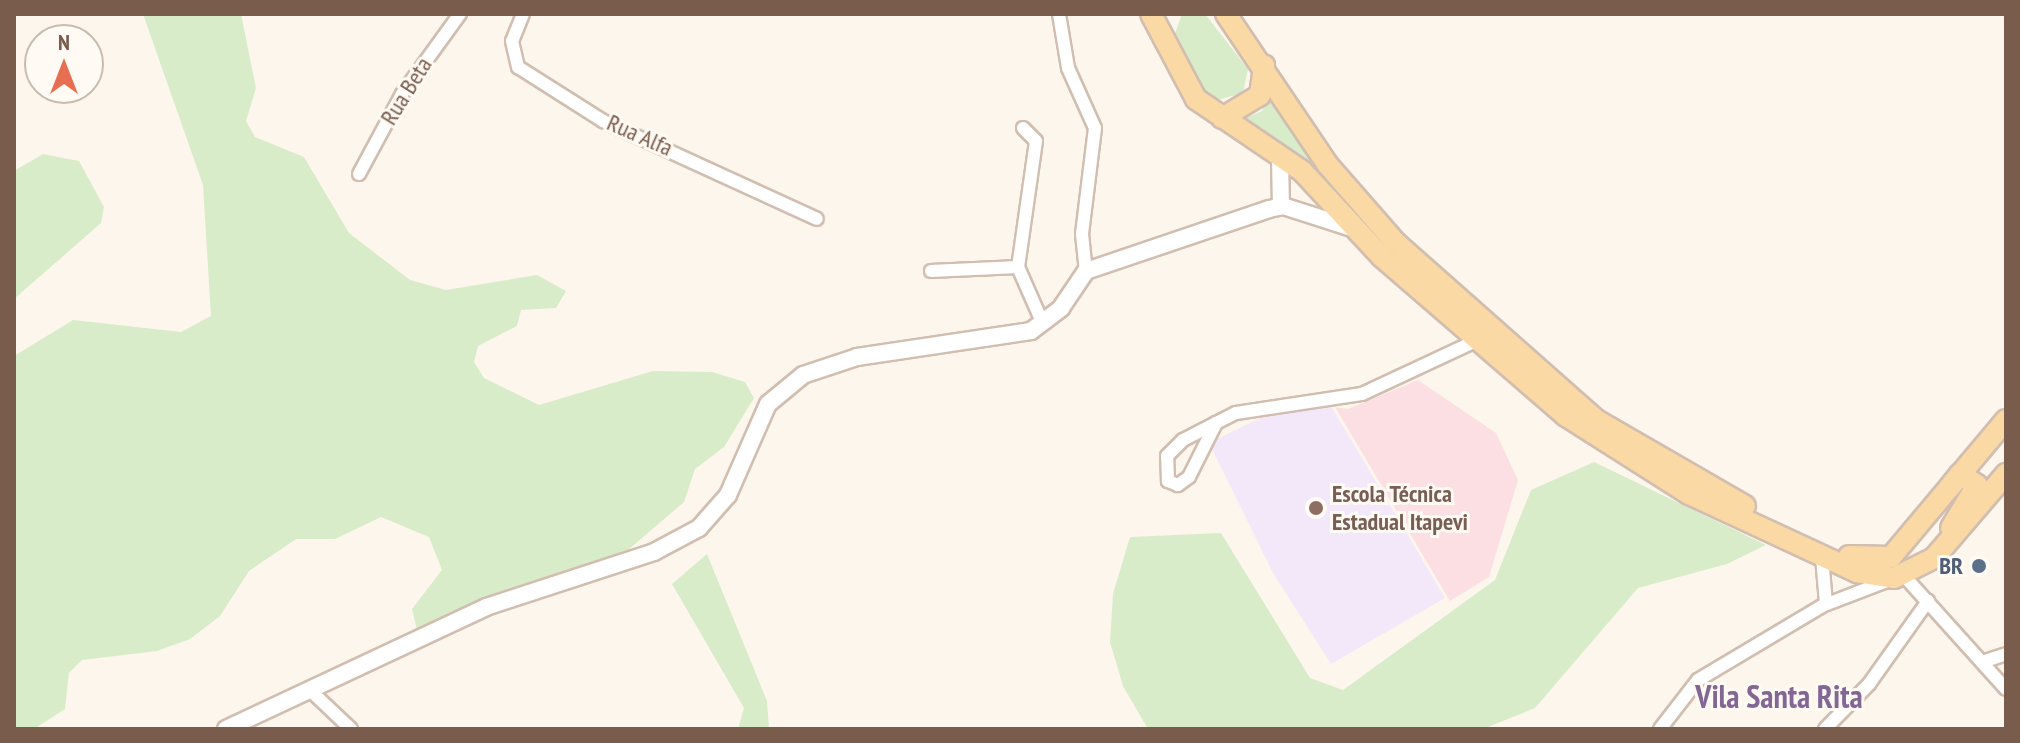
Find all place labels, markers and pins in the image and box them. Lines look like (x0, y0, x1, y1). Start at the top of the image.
place label: Escola Técnica Estadual Itapevi (1332, 480, 1468, 536)
marker: Escola Técnica Estadual Itapevi (1307, 499, 1325, 517)
place label: BR (1939, 552, 1963, 580)
marker: BR (1970, 557, 1988, 575)

